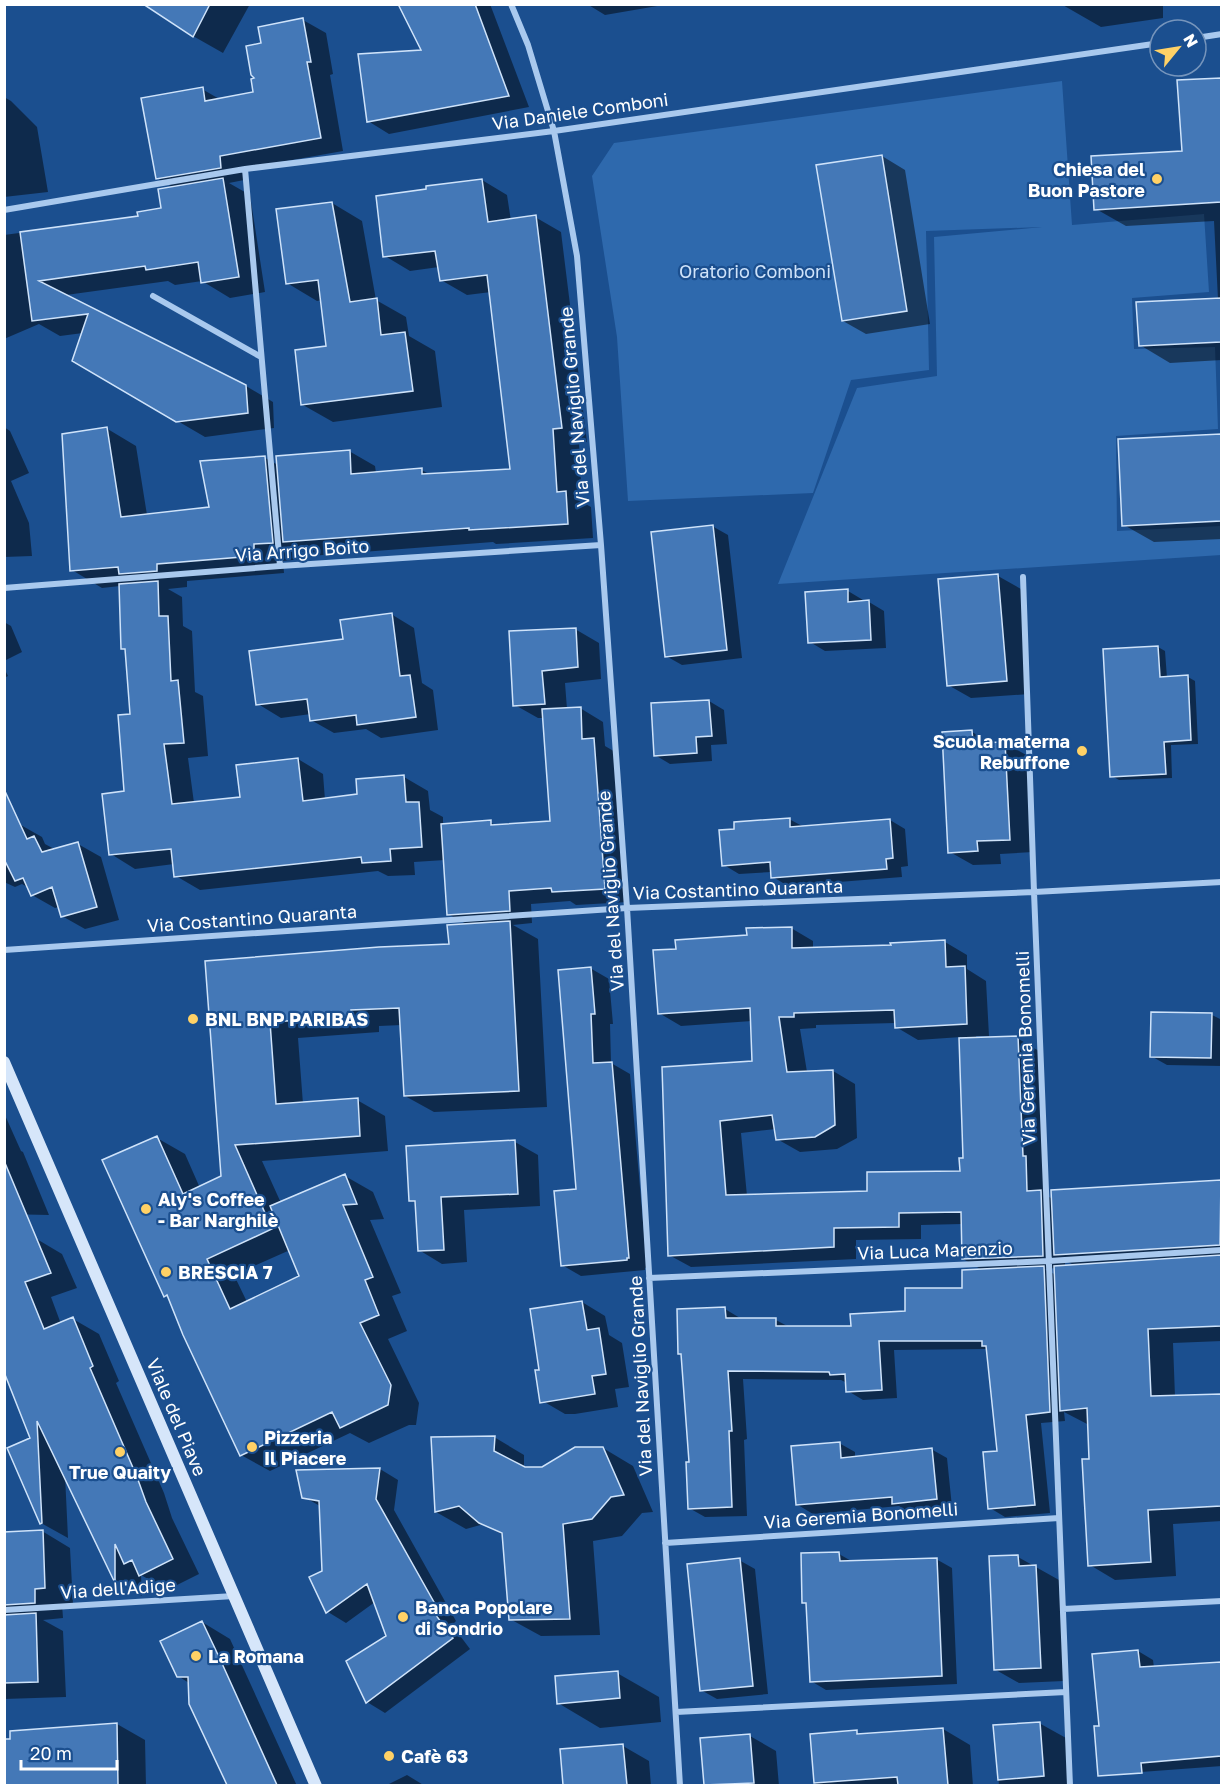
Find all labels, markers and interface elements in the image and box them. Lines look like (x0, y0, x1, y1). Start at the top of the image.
north arrow (1148, 18, 1208, 78)
text: N (1179, 30, 1203, 51)
street label: Via Daniele Comboni (490, 88, 670, 134)
place label: Chiesa del Buon Pastore (1028, 158, 1145, 201)
marker: Chiesa del Buon Pastore (1150, 172, 1164, 186)
park label: Oratorio Comboni (679, 260, 831, 282)
street label: Via del Naviglio Grande (554, 306, 594, 508)
street label: Via Arrigo Boito (234, 534, 370, 566)
place label: Scuola materna Rebuffone (933, 730, 1070, 773)
marker: Scuola materna Rebuffone (1075, 744, 1089, 758)
street label: Via del Naviglio Grande (592, 790, 628, 992)
street label: Via Costantino Quaranta (632, 874, 844, 904)
street label: Via Costantino Quaranta (146, 900, 358, 936)
street label: Via Geremia Bonomelli (1011, 950, 1039, 1146)
place label: BNL BNP PARIBAS (205, 1008, 368, 1030)
marker: BNL BNP PARIBAS (186, 1012, 200, 1026)
place label: Aly's Coffee - Bar Narghilè (158, 1188, 279, 1231)
marker: Aly's Coffee - Bar Narghilè (139, 1202, 153, 1216)
street label: Via Luca Marenzio (857, 1236, 1013, 1264)
place label: BRESCIA 7 (178, 1261, 273, 1283)
marker: BRESCIA 7 (159, 1265, 173, 1279)
street label: Via del Naviglio Grande (624, 1275, 656, 1477)
street label: Viale del Piave (142, 1355, 212, 1479)
place label: Pizzeria Il Piacere (264, 1426, 347, 1469)
marker: Pizzeria Il Piacere (245, 1440, 259, 1454)
marker: True Quaity (113, 1445, 127, 1459)
place label: True Quaity (69, 1461, 171, 1483)
street label: Via Geremia Bonomelli (763, 1497, 959, 1533)
street label: Via dell'Adige (60, 1573, 176, 1603)
place label: Banca Popolare di Sondrio (415, 1596, 553, 1639)
marker: Banca Popolare di Sondrio (396, 1610, 410, 1624)
place label: La Romana (208, 1645, 304, 1667)
marker: La Romana (189, 1649, 203, 1663)
scale bar (21, 1733, 117, 1771)
text: 20 m (30, 1742, 72, 1764)
place label: Cafè 63 (401, 1745, 468, 1767)
marker: Cafè 63 (382, 1749, 396, 1763)

